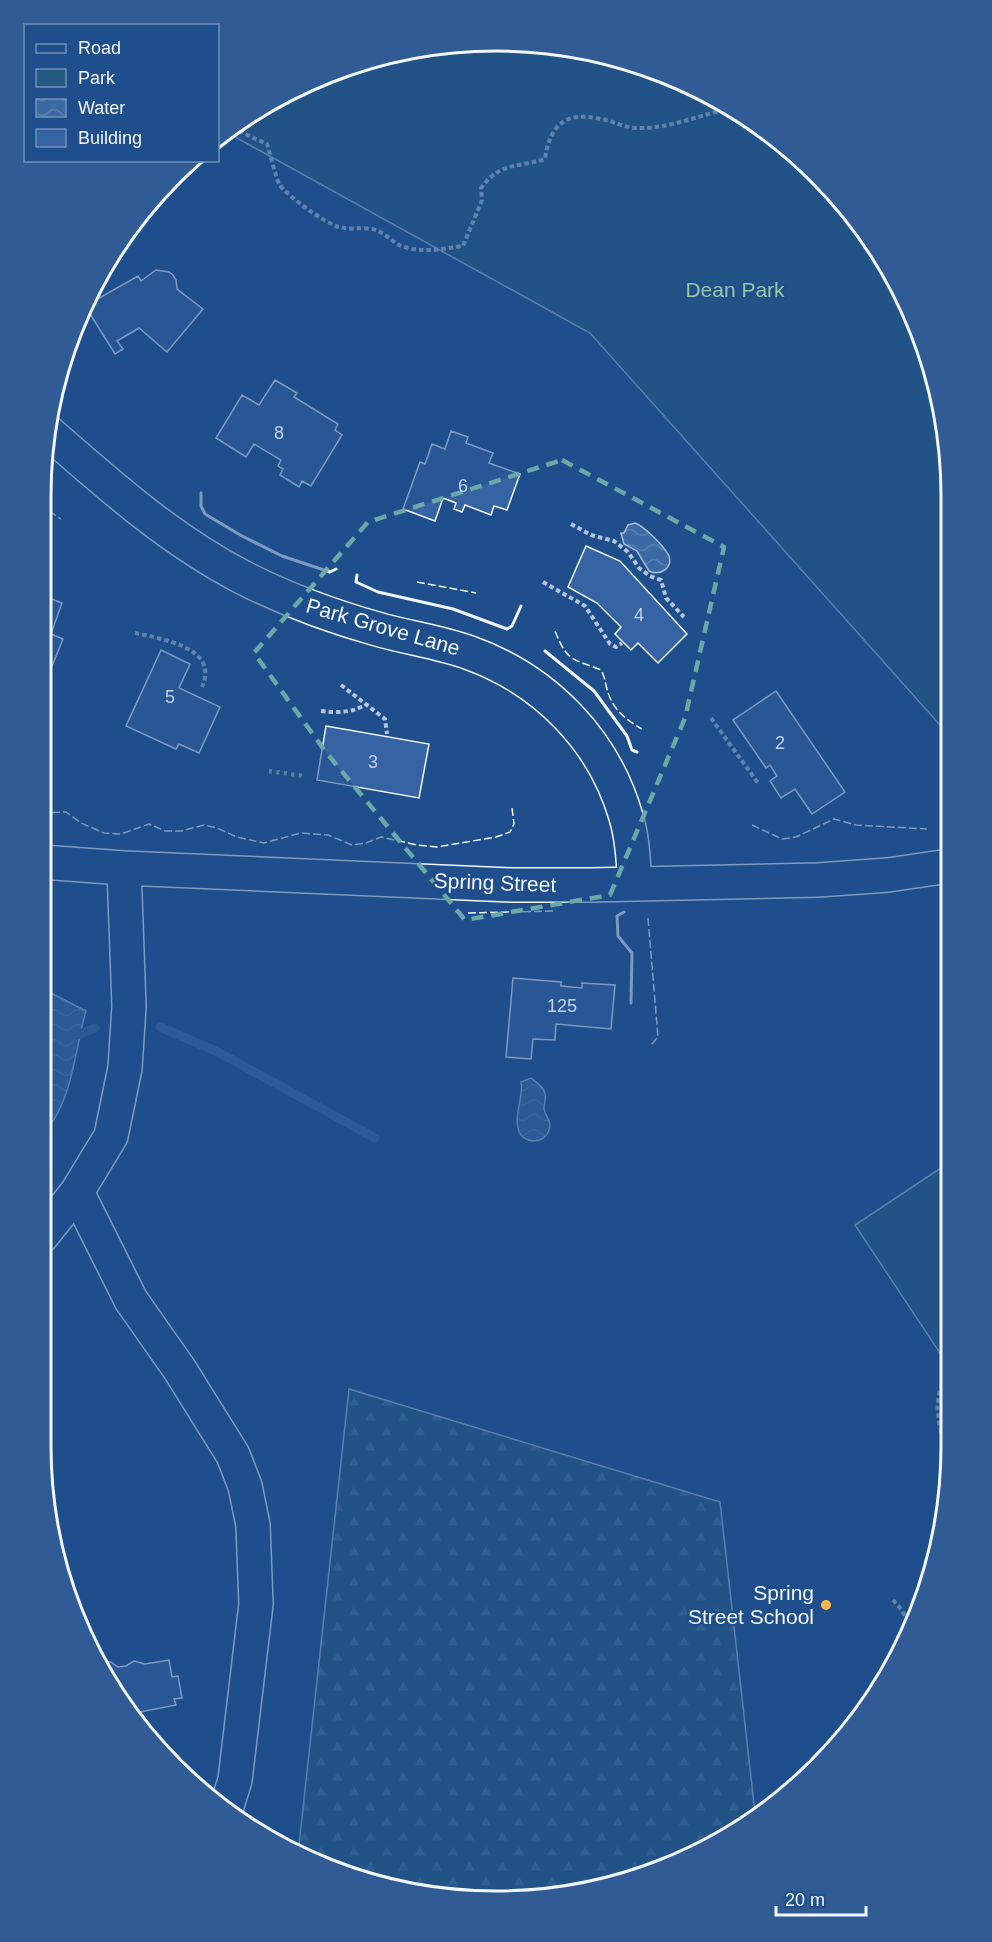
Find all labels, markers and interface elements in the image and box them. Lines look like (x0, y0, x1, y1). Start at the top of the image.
legend (24, 24, 219, 162)
text: Road (78, 38, 121, 58)
text: Park (78, 68, 116, 88)
text: Water (78, 98, 125, 118)
text: Building (78, 128, 142, 148)
park label: Dean Park (685, 278, 785, 301)
house number: 8 (274, 423, 284, 443)
house number: 6 (458, 476, 468, 496)
street label: Park Grove Lane (304, 594, 463, 659)
house number: 4 (634, 605, 644, 625)
house number: 5 (165, 687, 175, 707)
house number: 2 (775, 733, 785, 753)
house number: 3 (368, 752, 378, 772)
street label: Spring Street (433, 869, 557, 896)
house number: 125 (547, 996, 577, 1016)
place label: Spring Street School (688, 1581, 814, 1628)
marker: Spring Street School (819, 1598, 833, 1612)
scale bar (776, 1879, 866, 1917)
text: 20 m (785, 1890, 825, 1910)

